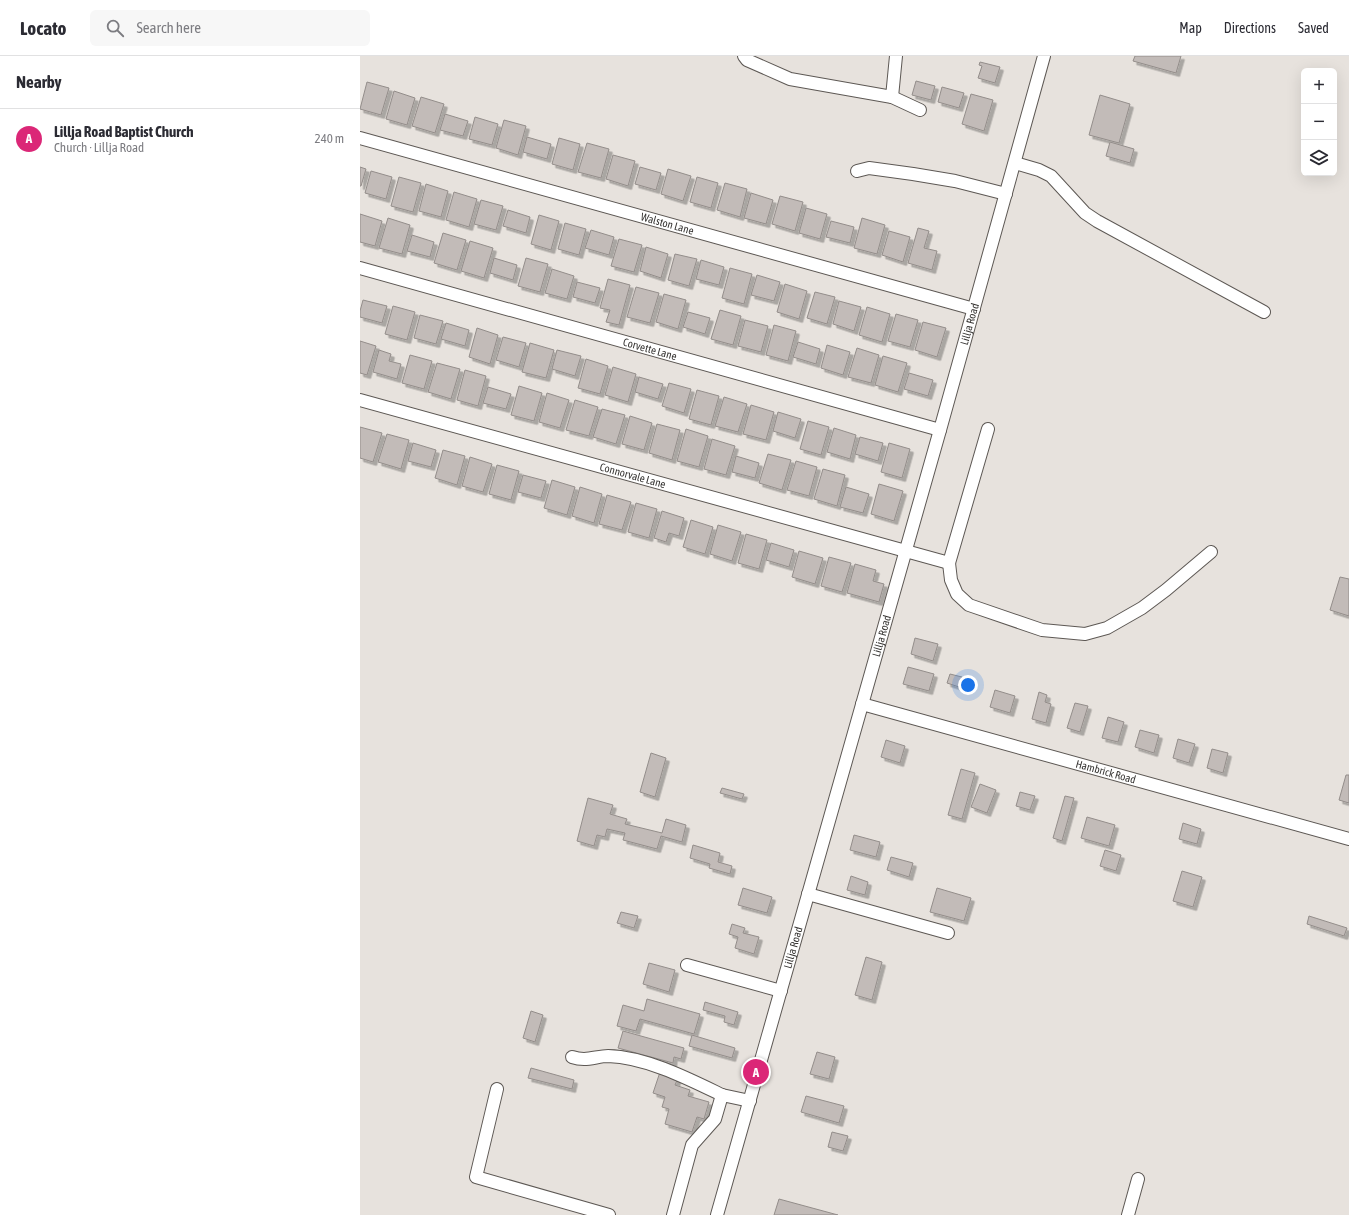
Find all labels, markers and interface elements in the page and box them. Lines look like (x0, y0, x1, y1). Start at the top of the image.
search box (90, 10, 370, 46)
text: Locato (20, 17, 66, 39)
icon: search (104, 17, 126, 39)
text: Search here (136, 19, 201, 36)
text: Map (1179, 20, 1202, 36)
text: Directions (1224, 20, 1276, 36)
text: Saved (1298, 20, 1329, 36)
map controls (1301, 68, 1337, 176)
button: + (1301, 68, 1337, 104)
text: Nearby (16, 72, 62, 92)
button: − (1301, 104, 1337, 140)
text: Lillja Road Baptist Church (54, 123, 194, 140)
text: A (26, 131, 32, 146)
text: 240 m (315, 131, 344, 146)
text: Church · Lillja Road (54, 140, 144, 155)
button: layers (1301, 140, 1337, 176)
street label: Walston Lane (639, 211, 695, 237)
street label: Lillja Road (958, 302, 981, 346)
street label: Corvette Lane (622, 336, 678, 362)
street label: Connorvale Lane (598, 461, 667, 490)
street label: Lillja Road (870, 614, 893, 658)
your location (958, 675, 978, 695)
street label: Hambrick Road (1074, 758, 1137, 786)
street label: Lillja Road (781, 925, 805, 970)
pin: A (743, 1057, 769, 1087)

